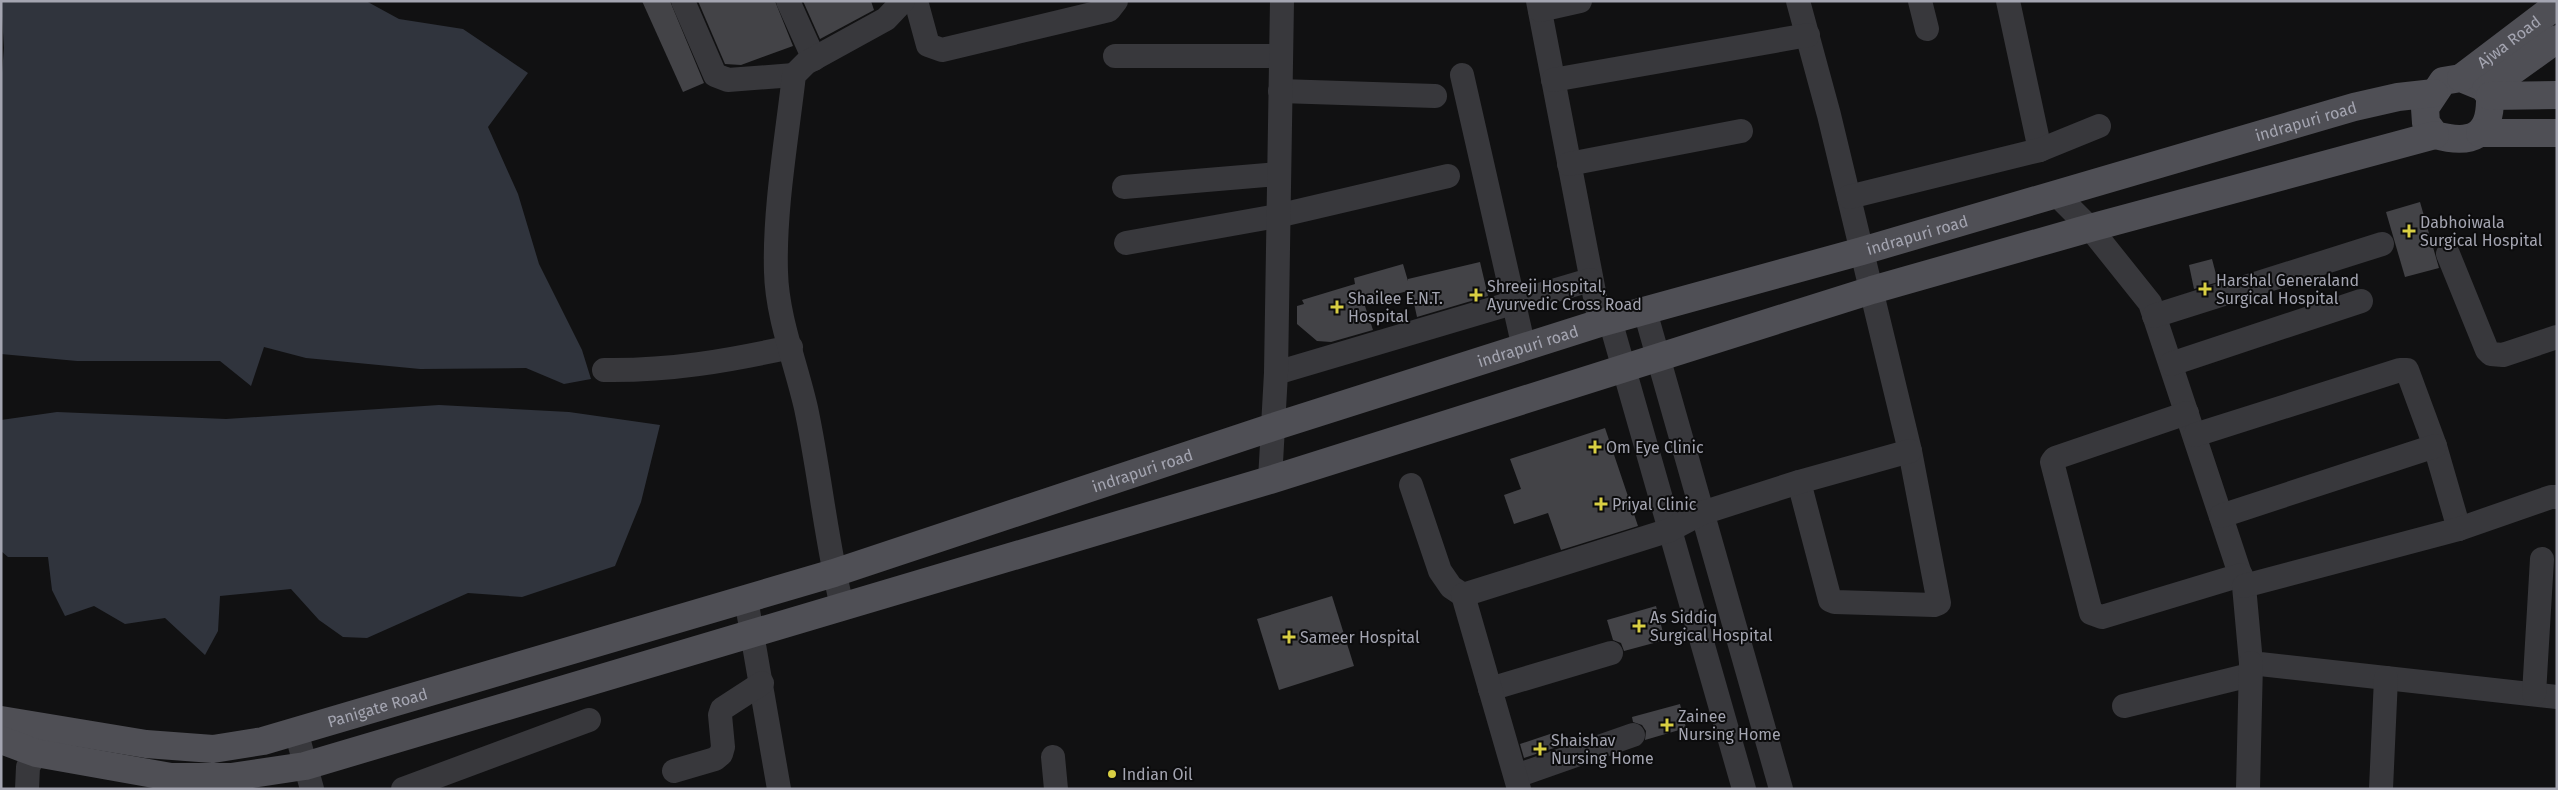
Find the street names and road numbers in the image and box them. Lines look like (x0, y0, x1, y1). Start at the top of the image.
street label: Ajwa Road (2473, 11, 2544, 72)
street label: indrapuri road (2253, 97, 2359, 145)
street label: indrapuri road (1864, 211, 1970, 259)
street label: indrapuri road (1475, 321, 1581, 371)
street label: indrapuri road (1090, 445, 1195, 496)
street label: Panigate Road (325, 684, 430, 731)

